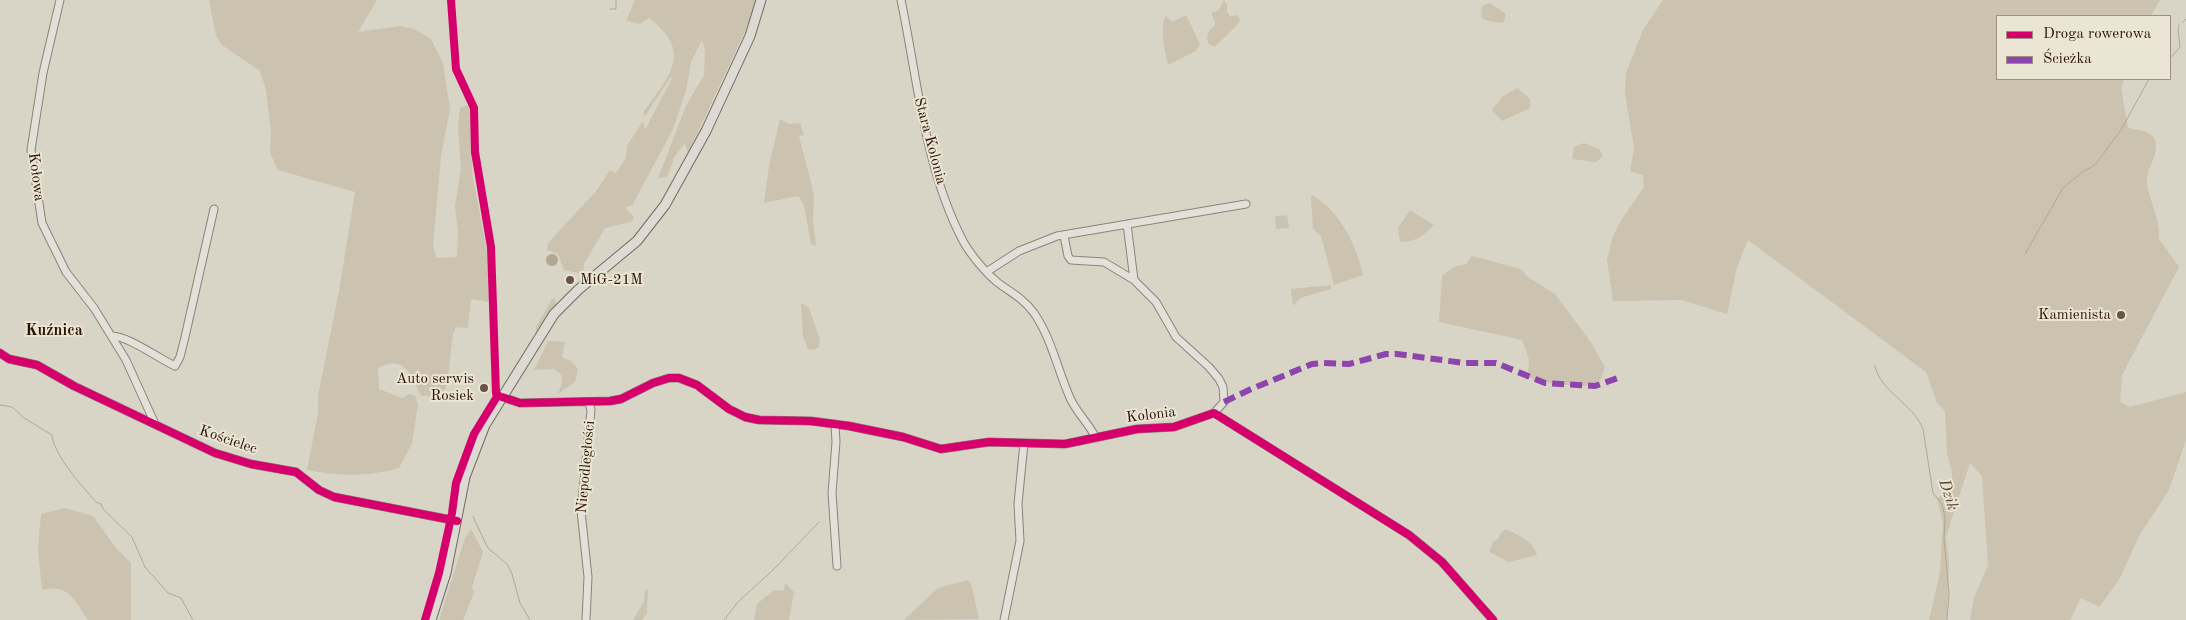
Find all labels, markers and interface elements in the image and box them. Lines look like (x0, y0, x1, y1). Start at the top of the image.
legend (1996, 15, 2171, 80)
text: Droga rowerowa (2043, 27, 2151, 42)
text: Ścieżka (2043, 52, 2092, 67)
street label: Stara Kolonia (910, 95, 950, 187)
street label: Kołowa (24, 152, 48, 202)
place label: MiG-21M (580, 271, 643, 289)
marker: MiG-21M (564, 274, 576, 286)
place label: Kamienista (2038, 306, 2111, 324)
marker: Kamienista (2115, 309, 2127, 321)
district label: Kuźnica (25, 321, 83, 341)
place label: Auto serwis Rosiek (396, 370, 474, 405)
marker: Auto serwis Rosiek (478, 382, 490, 394)
street label: Kolonia (1125, 403, 1177, 427)
street label: Niepodległości (573, 420, 599, 514)
street label: Kościelec (197, 422, 259, 458)
water label: Dzik (1934, 477, 1962, 513)

